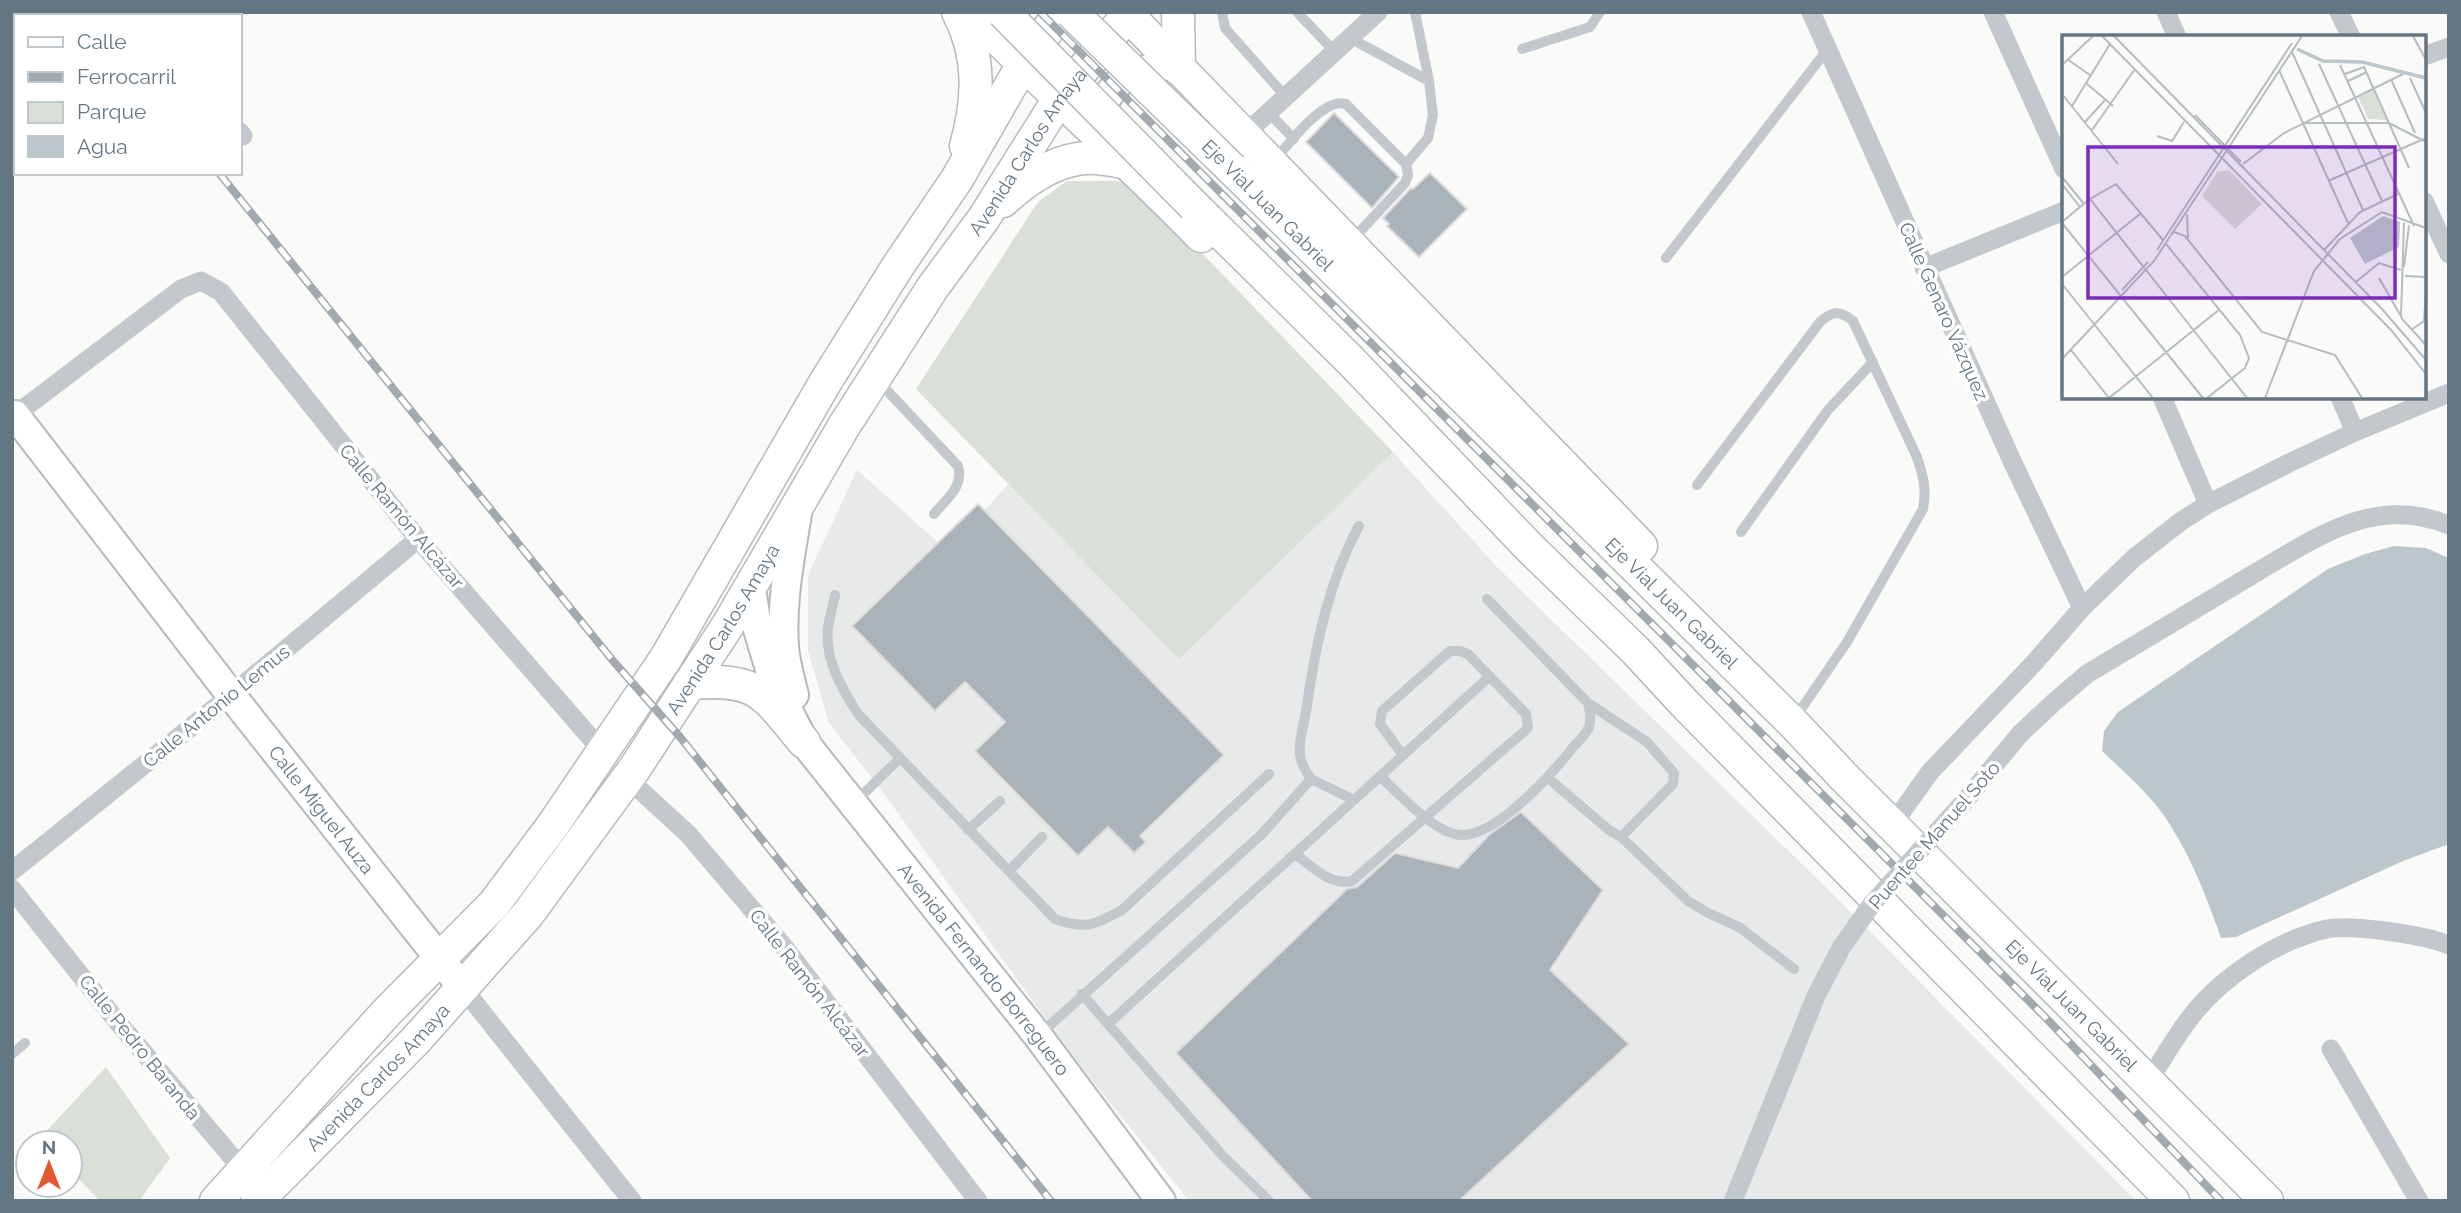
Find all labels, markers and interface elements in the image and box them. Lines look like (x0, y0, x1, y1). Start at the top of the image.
legend (14, 14, 242, 175)
text: Calle (77, 29, 127, 54)
inset map (2062, 35, 2426, 399)
text: Ferrocarril (77, 64, 176, 89)
street label: Avenida Carlos Amaya (964, 64, 1091, 240)
text: Parque (77, 99, 146, 124)
text: Agua (77, 134, 128, 159)
street label: Eje Vial Juan Gabriel (1198, 135, 1339, 276)
street label: Calle Genaro Vázquez (1895, 219, 1993, 403)
street label: Calle Ramón Alcázar (335, 439, 469, 593)
street label: Eje Vial Juan Gabriel (1601, 533, 1743, 674)
street label: Avenida Carlos Amaya (662, 540, 784, 719)
street label: Calle Antonio Lemus (138, 640, 294, 772)
street label: Calle Miguel Auza (264, 741, 379, 878)
street label: Puentee Manuel Soto (1864, 757, 2004, 913)
street label: Avenida Fernando Borreguero (894, 858, 1074, 1080)
street label: Calle Ramón Alcázar (745, 905, 875, 1062)
street label: Eje Vial Juan Gabriel (2001, 935, 2143, 1076)
street label: Calle Pedro Baranda (75, 970, 205, 1124)
street label: Avenida Carlos Amaya (302, 999, 454, 1155)
north arrow (14, 1129, 84, 1199)
text: N (42, 1136, 56, 1158)

